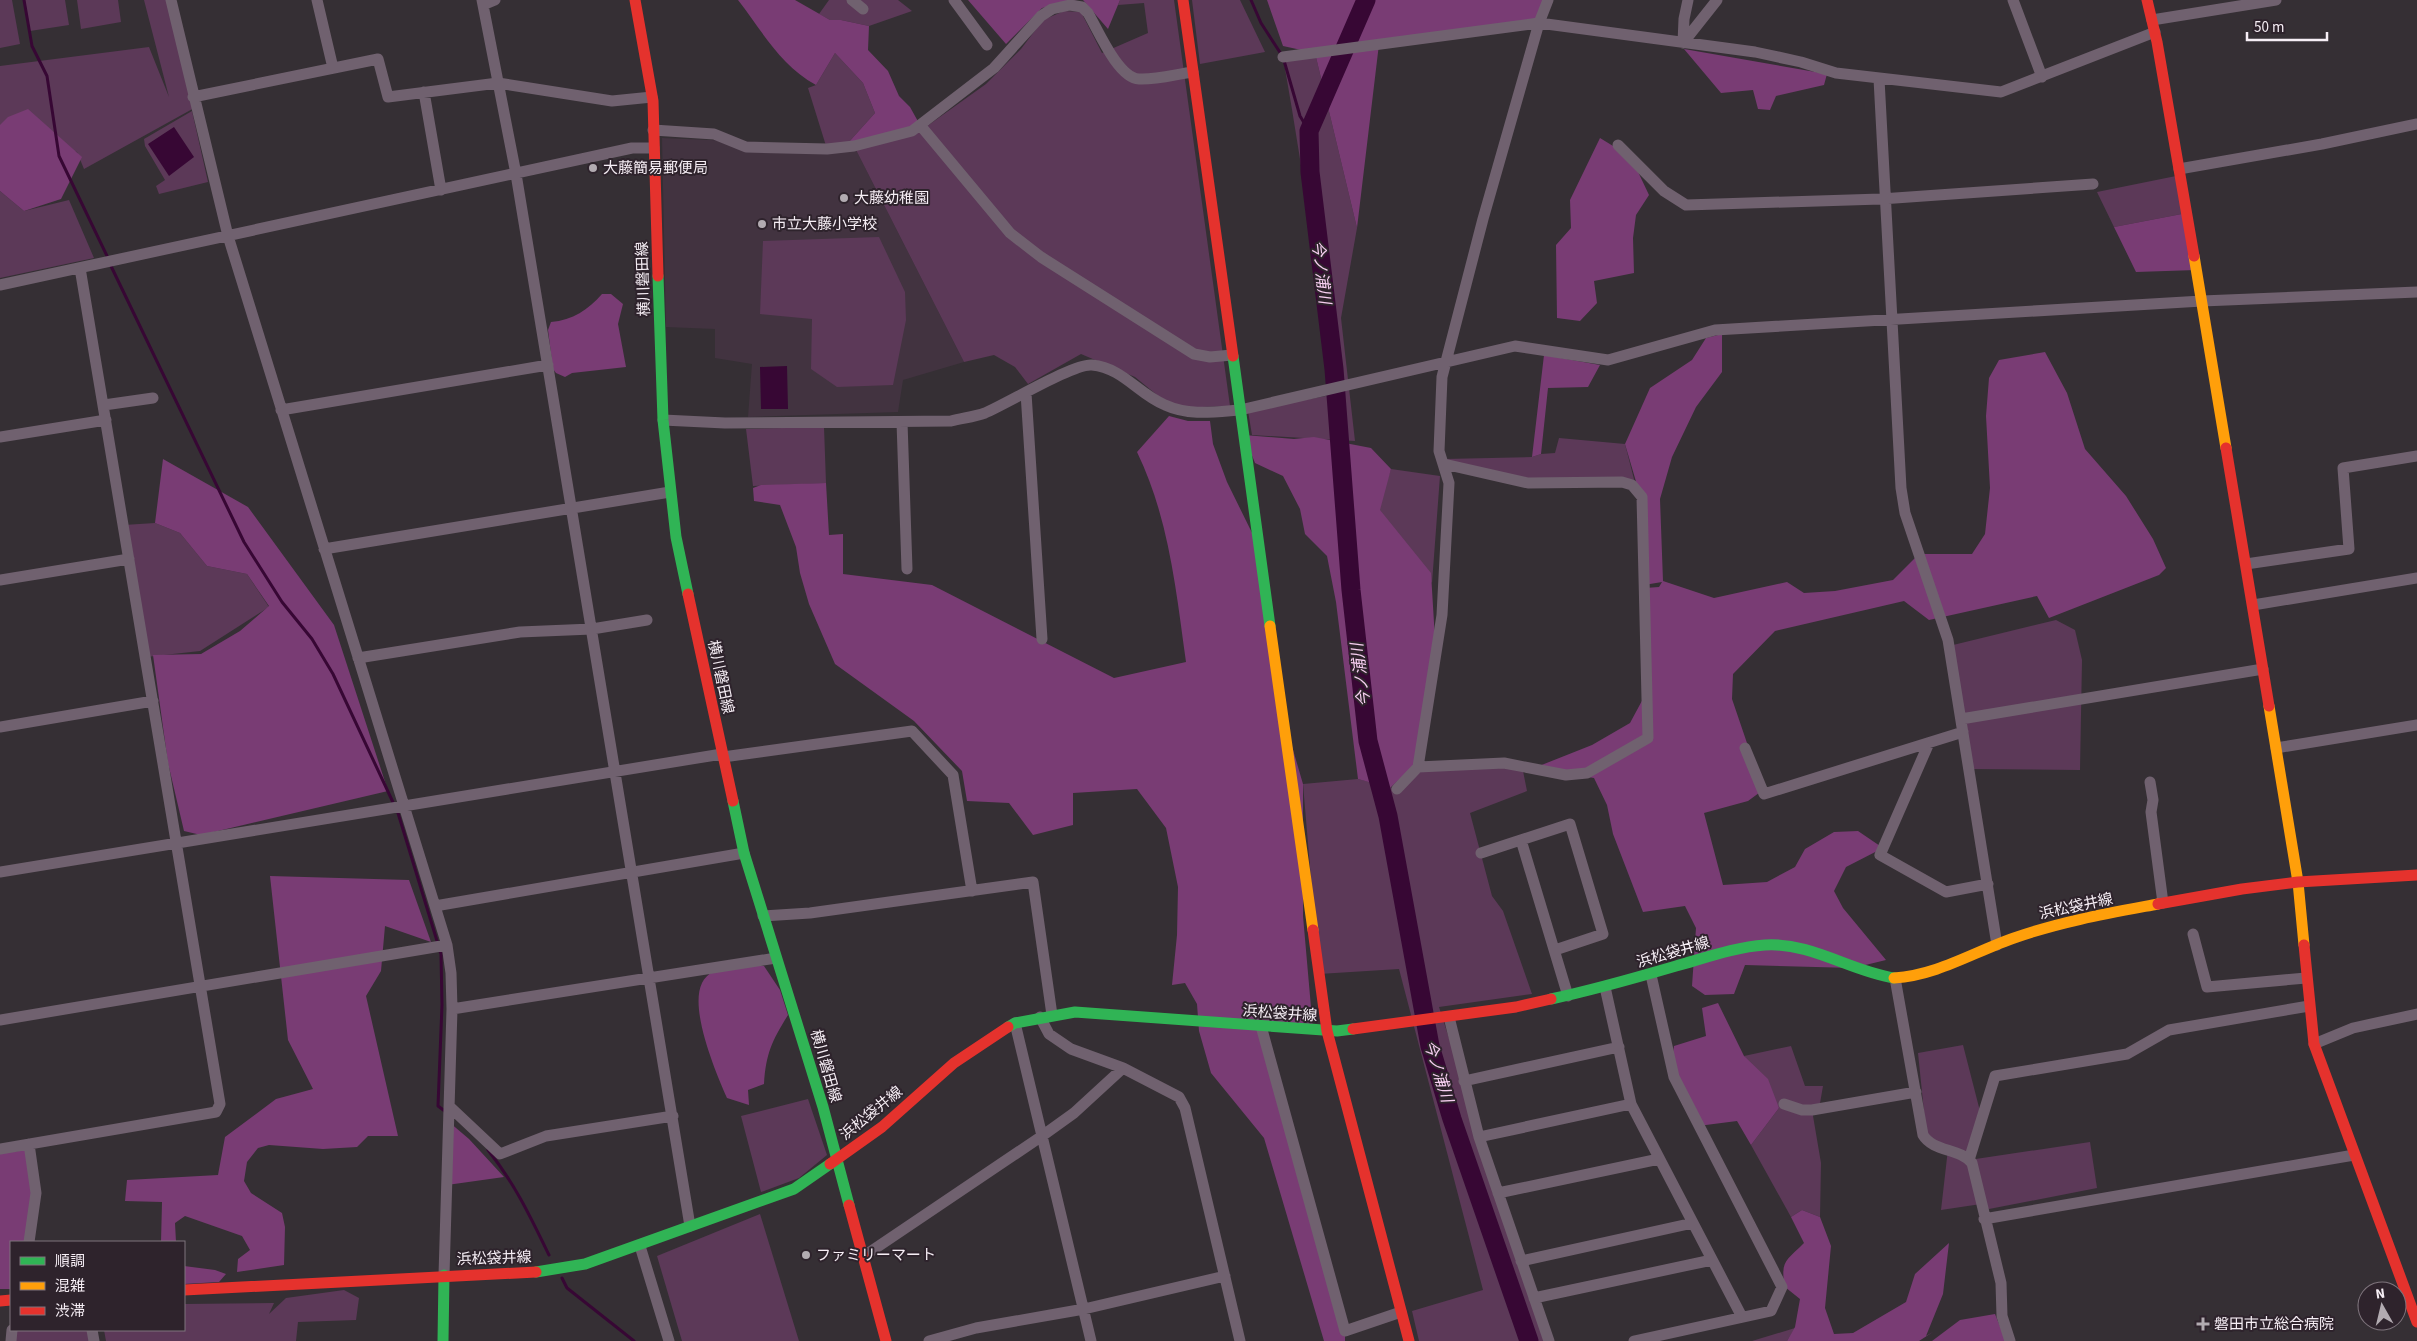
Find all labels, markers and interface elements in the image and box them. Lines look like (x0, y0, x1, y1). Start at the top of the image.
scale bar (2247, 10, 2327, 42)
text: 50 m (2254, 17, 2284, 38)
place label: 大藤簡易郵便局 (603, 158, 708, 179)
marker: 大藤簡易郵便局 (587, 162, 599, 174)
place label: 大藤幼稚園 (854, 188, 929, 209)
marker: 大藤幼稚園 (838, 192, 850, 204)
place label: 市立大藤小学校 (772, 214, 877, 235)
marker: 市立大藤小学校 (756, 218, 768, 230)
water label: 今ノ浦川 (1306, 239, 1336, 307)
street label: 横川磐田線 (632, 241, 655, 317)
street label: 横川磐田線 (702, 638, 739, 716)
water label: 今ノ浦川 (1346, 640, 1376, 708)
street label: 浜松袋井線 (2037, 888, 2115, 925)
street label: 浜松袋井線 (1634, 932, 1712, 973)
street label: 浜松袋井線 (1242, 1000, 1318, 1027)
street label: 横川磐田線 (805, 1027, 846, 1105)
water label: 今ノ浦川 (1418, 1037, 1459, 1107)
street label: 浜松袋井線 (836, 1082, 907, 1145)
legend (10, 1241, 185, 1331)
place label: ファミリーマート (816, 1245, 936, 1266)
street label: 浜松袋井線 (456, 1247, 532, 1270)
marker: ファミリーマート (800, 1249, 812, 1261)
text: 順調 (55, 1251, 85, 1272)
text: 混雑 (55, 1276, 85, 1297)
north arrow (2357, 1281, 2407, 1331)
text: N (2374, 1284, 2386, 1305)
text: 渋滞 (55, 1301, 85, 1322)
place label: 磐田市立総合病院 (2214, 1314, 2334, 1335)
marker: 磐田市立総合病院 (2196, 1317, 2210, 1331)

